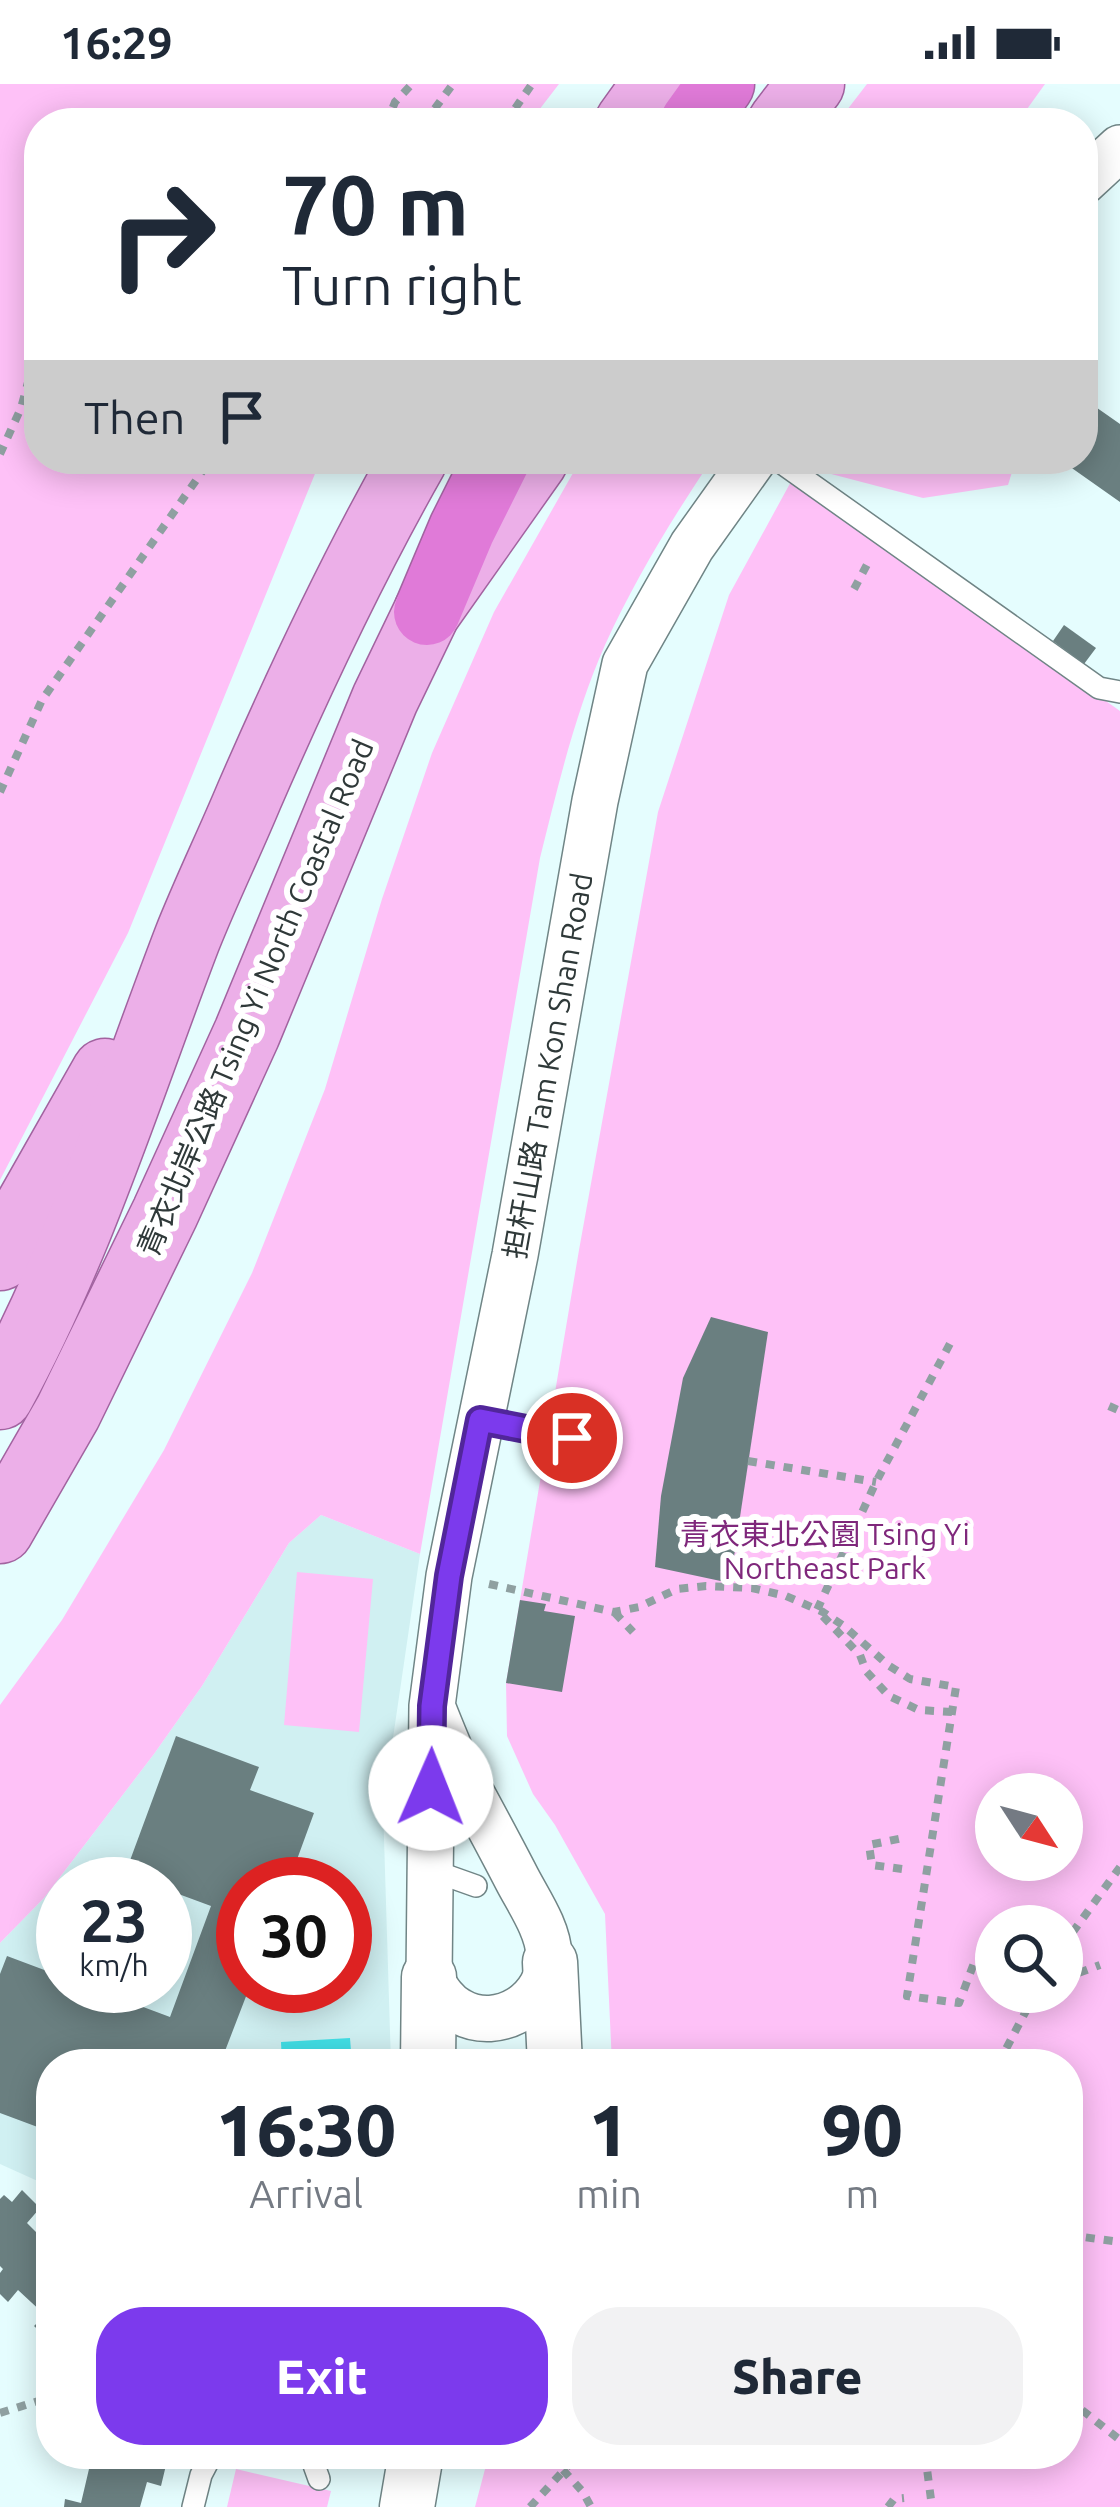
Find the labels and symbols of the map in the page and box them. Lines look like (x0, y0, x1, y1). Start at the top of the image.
street label: 青衣北岸公路 Tsing Yi North Coastal Road (130, 734, 380, 1261)
street label: 担杆山路 Tam Kon Shan Road (497, 870, 599, 1262)
pin (521, 1387, 623, 1489)
park label: 青衣東北公園 Tsing Yi Northeast Park (680, 1517, 970, 1585)
position arrow (368, 1725, 494, 1851)
north arrow (975, 1773, 1083, 1881)
speed limit sign: 30 (216, 1857, 372, 2013)

